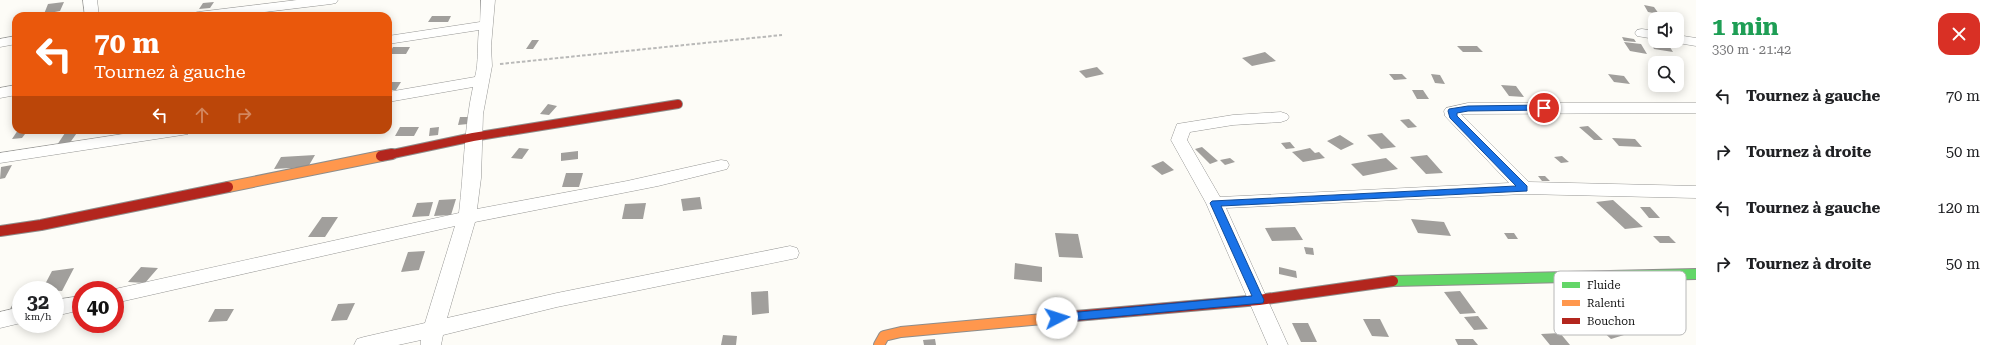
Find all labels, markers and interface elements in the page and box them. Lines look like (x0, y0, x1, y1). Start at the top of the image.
map controls (1648, 12, 1684, 92)
button: sound (1648, 12, 1684, 48)
text: 1 min (1712, 13, 1779, 41)
button: close (1938, 13, 1980, 55)
text: 70 m (94, 27, 159, 60)
icon: left (28, 28, 80, 80)
text: 330 m · 21:42 (1712, 42, 1791, 57)
button: search (1648, 56, 1684, 92)
text: Tournez à gauche (94, 61, 246, 82)
icon: left (1712, 85, 1734, 107)
text: Tournez à gauche (1746, 87, 1880, 105)
text: 70 m (1946, 87, 1980, 105)
pin (1527, 91, 1561, 125)
icon: arrive (1533, 97, 1555, 119)
icon: left (149, 104, 171, 126)
icon: ahead (191, 104, 213, 126)
icon: right (233, 104, 255, 126)
icon: right (1712, 141, 1734, 163)
text: Tournez à droite (1746, 143, 1871, 161)
text: 50 m (1946, 143, 1980, 161)
icon: left (1712, 197, 1734, 219)
text: Tournez à gauche (1746, 199, 1880, 217)
text: 120 m (1937, 199, 1980, 217)
icon: right (1712, 253, 1734, 275)
text: Tournez à droite (1746, 255, 1871, 273)
text: 50 m (1946, 255, 1980, 273)
legend (1554, 271, 1686, 335)
text: Fluide (1587, 279, 1620, 292)
speed limit sign: 40 (72, 281, 124, 333)
text: 32 (27, 290, 49, 314)
position arrow (1036, 297, 1078, 339)
text: Ralenti (1587, 297, 1625, 310)
text: km/h (25, 311, 51, 322)
text: Bouchon (1587, 315, 1635, 328)

